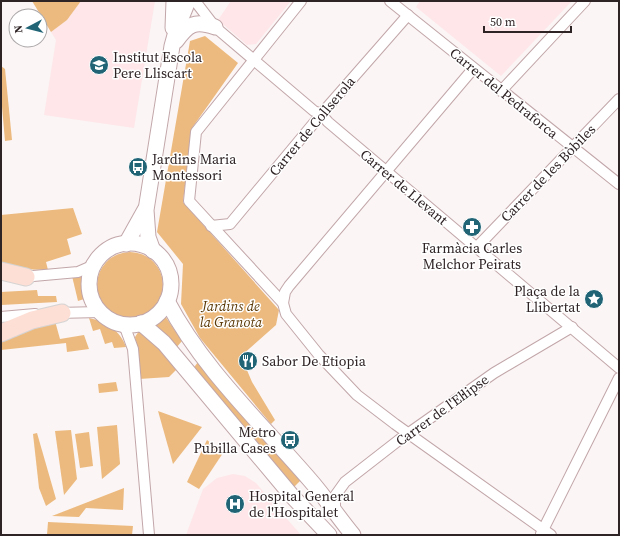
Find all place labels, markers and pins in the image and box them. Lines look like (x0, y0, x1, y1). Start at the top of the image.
place label: Institut Escola Pere Lliscart (113, 47, 203, 83)
school or university icon: Institut Escola Pere Lliscart (88, 54, 110, 76)
place label: Jardins Maria Montessori (151, 149, 237, 185)
bus stop icon: Jardins Maria Montessori (127, 156, 149, 178)
pharmacy icon: Farmàcia Carles Melchor Peirats (461, 216, 483, 238)
place label: Farmàcia Carles Melchor Peirats (422, 238, 522, 274)
place label: Plaça de la Llibertat (514, 281, 581, 317)
place icon: Plaça de la Llibertat (583, 288, 605, 310)
restaurant icon: Sabor De Etiopia (237, 350, 259, 372)
place label: Sabor De Etiopia (262, 351, 367, 371)
place label: Metro Pubilla Cases (193, 422, 276, 458)
bus stop icon: Metro Pubilla Cases (279, 429, 301, 451)
place label: Hospital General de l'Hospitalet (249, 486, 354, 522)
hospital icon: Hospital General de l'Hospitalet (224, 493, 246, 515)

